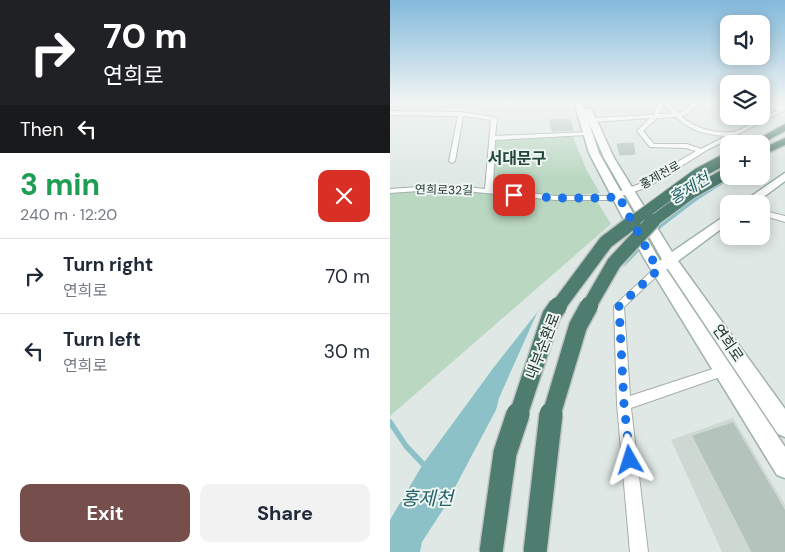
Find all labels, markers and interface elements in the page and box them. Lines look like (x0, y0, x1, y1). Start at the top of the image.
text: 70 m (103, 13, 187, 59)
map controls (720, 15, 770, 245)
button: sound (720, 15, 770, 65)
icon: right (20, 20, 85, 85)
text: 연희로 (103, 61, 164, 90)
button: layers (720, 75, 770, 125)
icon: left (73, 115, 101, 143)
text: Then (20, 117, 63, 142)
button: + (720, 135, 770, 185)
district label: 서대문구 (488, 148, 546, 169)
street label: 홍제천로 (637, 157, 683, 193)
text: 3 min (20, 165, 100, 204)
water label: 홍제천 (665, 167, 715, 209)
button: close (318, 170, 370, 222)
pin (493, 174, 535, 216)
street label: 연희로32길 (415, 181, 473, 199)
icon: arrive (500, 181, 528, 209)
button: − (720, 195, 770, 245)
text: 240 m · 12:20 (20, 204, 117, 225)
text: Turn right (63, 252, 153, 277)
icon: right (20, 262, 48, 290)
text: 70 m (325, 264, 370, 289)
text: 연희로 (63, 280, 107, 301)
street label: 내부순환로 (521, 310, 565, 382)
street label: 연희로 (708, 320, 748, 366)
text: Turn left (63, 327, 141, 352)
icon: left (20, 337, 48, 365)
text: 30 m (324, 339, 370, 364)
text: 연희로 (63, 355, 107, 376)
position arrow (603, 433, 655, 485)
button: Exit (20, 484, 190, 542)
button: Share (200, 484, 370, 542)
water label: 홍제천 (401, 486, 455, 511)

